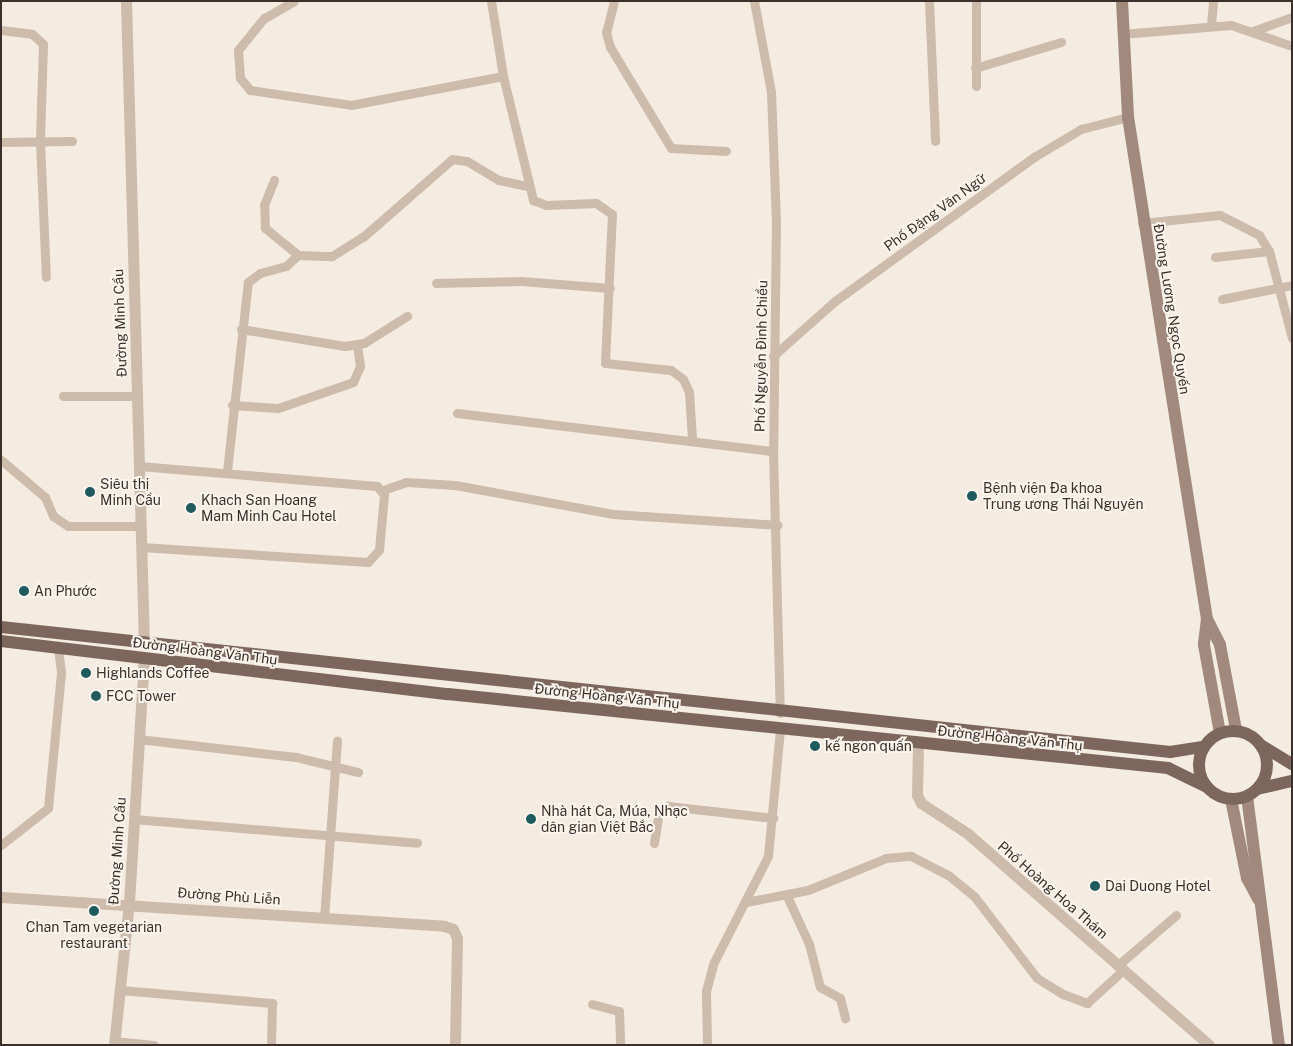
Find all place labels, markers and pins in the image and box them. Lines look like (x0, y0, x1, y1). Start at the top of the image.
place label: Siêu thị Minh Cầu (100, 476, 161, 508)
place label: Bệnh viện Đa khoa Trung ương Thái Nguyên (983, 480, 1144, 512)
marker: Siêu thị Minh Cầu (84, 486, 96, 498)
marker: Bệnh viện Đa khoa Trung ương Thái Nguyên (965, 489, 979, 503)
place label: Khach San Hoang Mam Minh Cau Hotel (201, 492, 337, 524)
marker: Khach San Hoang Mam Minh Cau Hotel (185, 502, 197, 514)
place label: An Phước (34, 583, 97, 599)
marker: An Phước (18, 585, 30, 597)
place label: Highlands Coffee (96, 665, 210, 681)
marker: Highlands Coffee (80, 667, 92, 679)
place label: FCC Tower (106, 688, 176, 704)
marker: FCC Tower (90, 690, 102, 702)
place label: kế ngon quấn (825, 738, 912, 754)
marker: kế ngon quấn (809, 740, 821, 752)
place label: Nhà hát Ca, Múa, Nhạc dân gian Việt Bắc (541, 803, 688, 836)
marker: Nhà hát Ca, Múa, Nhạc dân gian Việt Bắc (525, 813, 537, 825)
place label: Dai Duong Hotel (1105, 878, 1211, 894)
marker: Dai Duong Hotel (1089, 880, 1101, 892)
marker: Chan Tam vegetarian restaurant (88, 905, 100, 917)
place label: Chan Tam vegetarian restaurant (26, 919, 162, 952)

